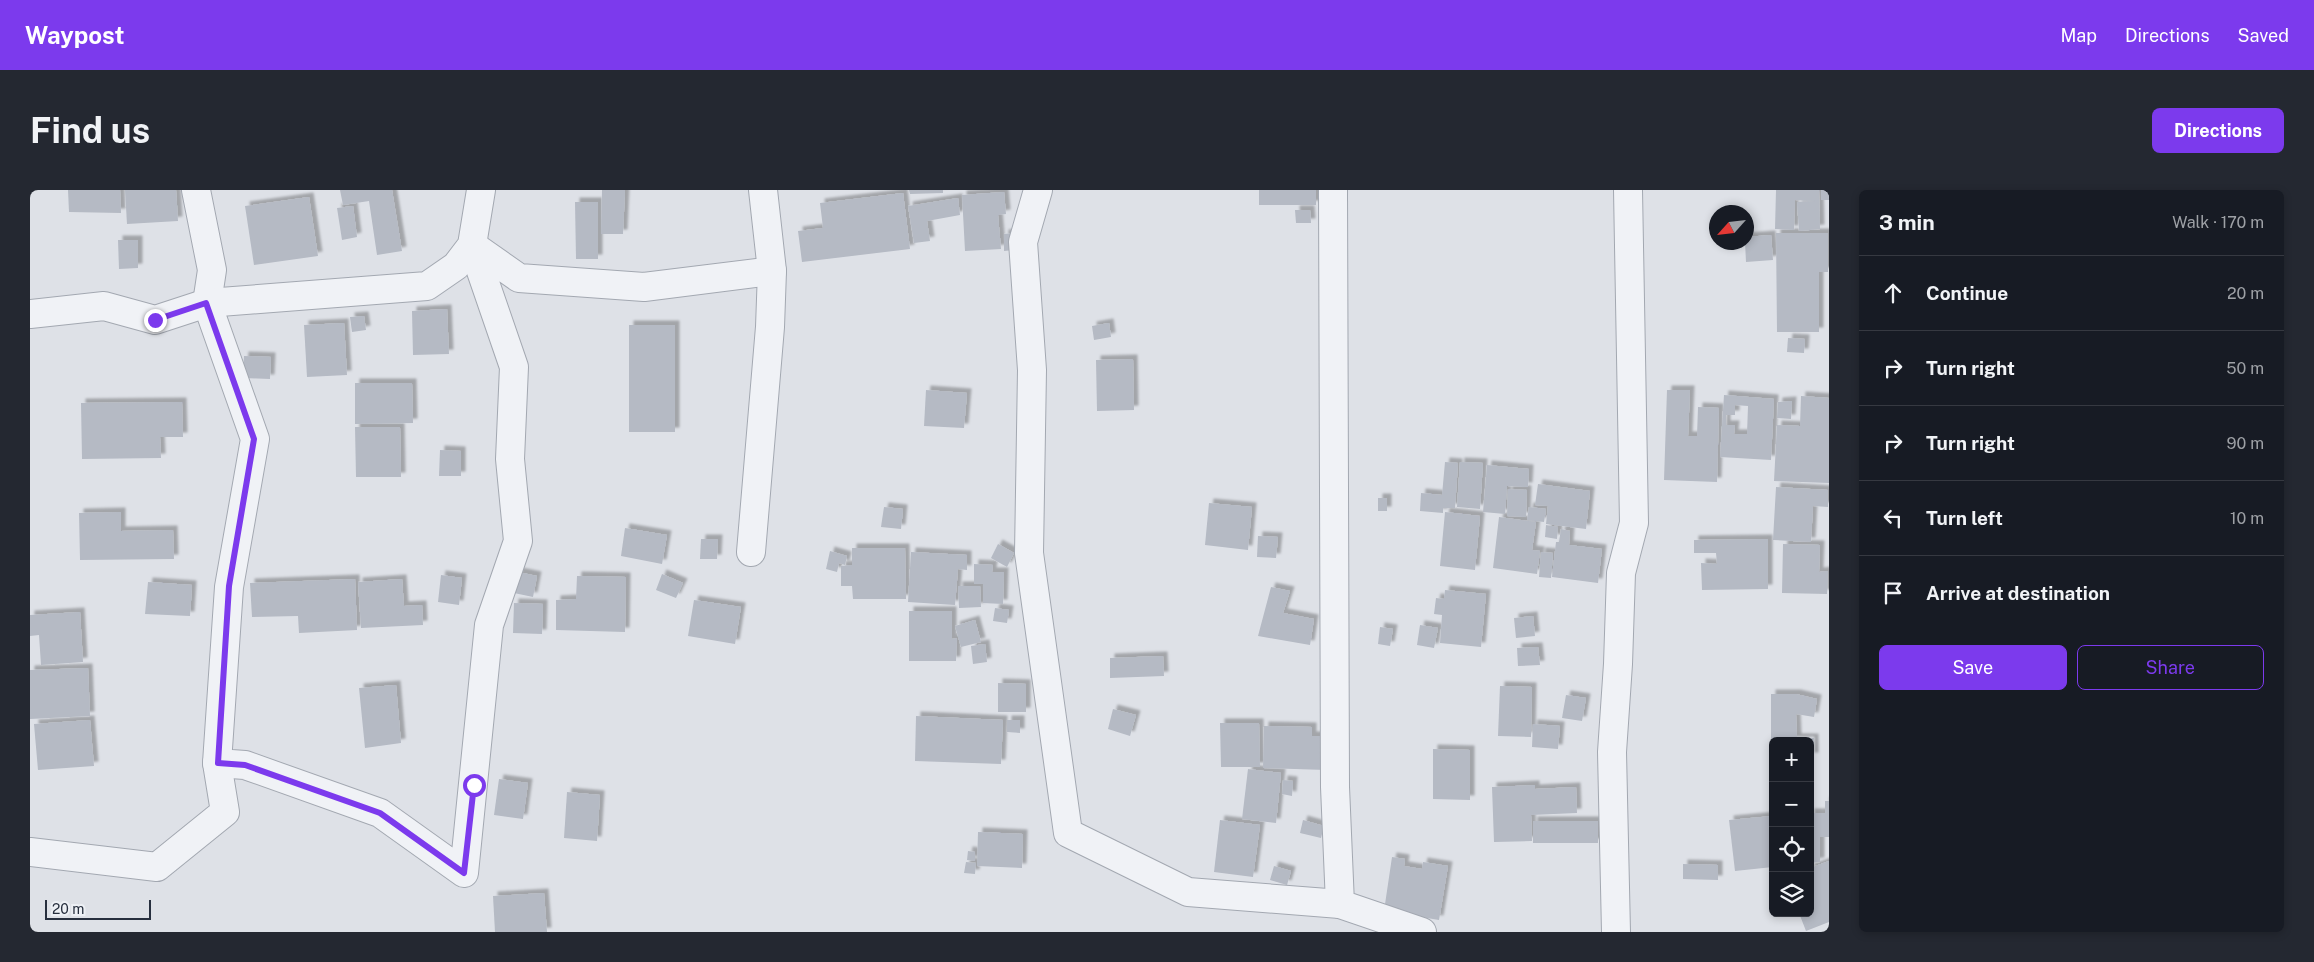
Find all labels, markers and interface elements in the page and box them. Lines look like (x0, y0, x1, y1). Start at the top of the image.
text: Waypost (25, 21, 125, 49)
text: Map (2060, 25, 2097, 46)
text: Directions (2125, 25, 2210, 46)
text: Saved (2238, 25, 2289, 46)
button: Directions (2152, 108, 2284, 153)
text: Find us (30, 110, 150, 151)
north arrow (1709, 205, 1754, 250)
text: 3 min (1879, 210, 1935, 235)
text: Walk · 170 m (2172, 213, 2264, 232)
icon: ahead (1879, 279, 1907, 307)
text: Continue (1926, 282, 2008, 304)
text: 20 m (2227, 284, 2264, 303)
route end (144, 309, 167, 332)
icon: right (1879, 354, 1907, 382)
text: Turn right (1926, 357, 2015, 379)
text: 50 m (2226, 359, 2264, 378)
icon: right (1879, 429, 1907, 457)
text: Turn right (1926, 432, 2015, 454)
text: 90 m (2227, 434, 2264, 453)
icon: left (1879, 504, 1907, 532)
text: Turn left (1926, 507, 2003, 529)
text: 10 m (2230, 509, 2264, 528)
icon: arrive (1879, 579, 1907, 607)
text: Arrive at destination (1926, 582, 2110, 604)
button: Save (1879, 645, 2067, 690)
button: Share (2077, 645, 2264, 690)
map controls (1769, 737, 1814, 917)
button: + (1769, 737, 1814, 782)
route start (463, 774, 486, 797)
button: − (1769, 782, 1814, 827)
button: locate (1769, 827, 1814, 872)
button: layers (1769, 872, 1814, 917)
scale bar (45, 897, 151, 920)
text: 20 m (52, 901, 84, 917)

